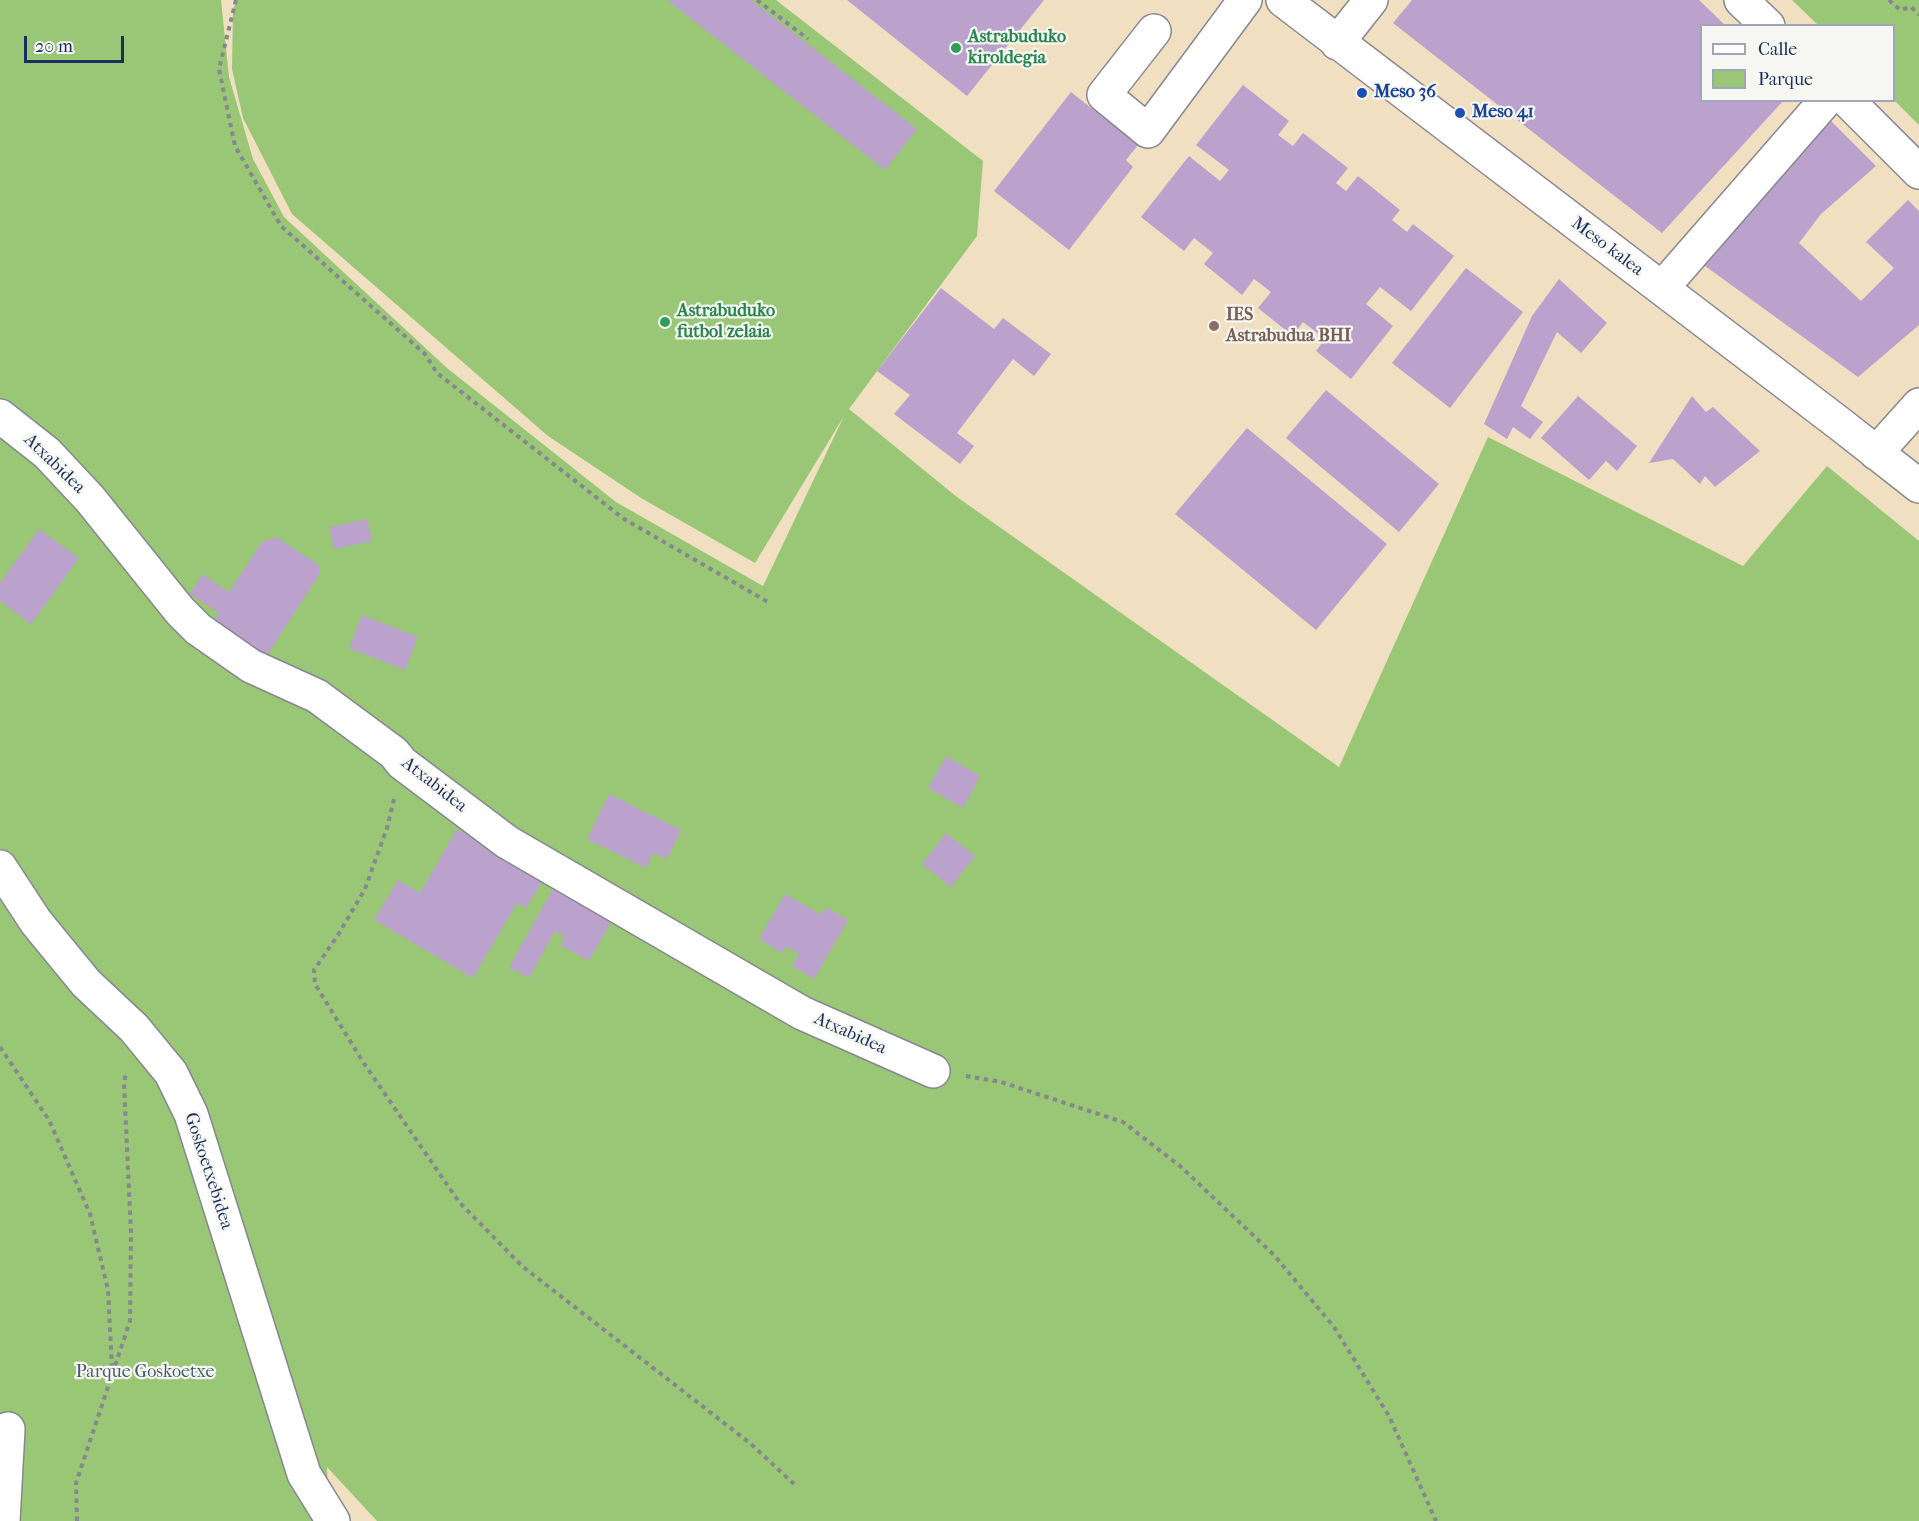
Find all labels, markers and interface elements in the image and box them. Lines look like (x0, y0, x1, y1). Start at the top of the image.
scale bar (27, 24, 128, 62)
legend (1700, 24, 1895, 102)
place label: Astrabuduko kiroldegia (968, 27, 1066, 70)
text: 20 m (35, 36, 73, 57)
text: Calle (1758, 39, 1797, 60)
marker: Astrabuduko kiroldegia (949, 41, 963, 55)
text: Parque (1758, 69, 1813, 90)
place label: Meso 36 (1374, 82, 1436, 104)
marker: Meso 36 (1355, 86, 1369, 100)
place label: Meso 41 (1472, 102, 1534, 124)
marker: Meso 41 (1453, 106, 1467, 120)
street label: Meso kalea (1567, 213, 1647, 281)
place label: Astrabuduko futbol zelaia (677, 301, 775, 344)
place label: IES Astrabudua BHI (1226, 305, 1351, 348)
marker: Astrabuduko futbol zelaia (658, 315, 672, 329)
marker: IES Astrabudua BHI (1207, 319, 1221, 333)
street label: Atxabidea (19, 429, 89, 499)
street label: Atxabidea (397, 753, 471, 817)
street label: Atxabidea (810, 1008, 890, 1060)
street label: Goskoetxebidea (179, 1110, 237, 1232)
park label: Parque Goskoetxe (76, 1362, 214, 1384)

